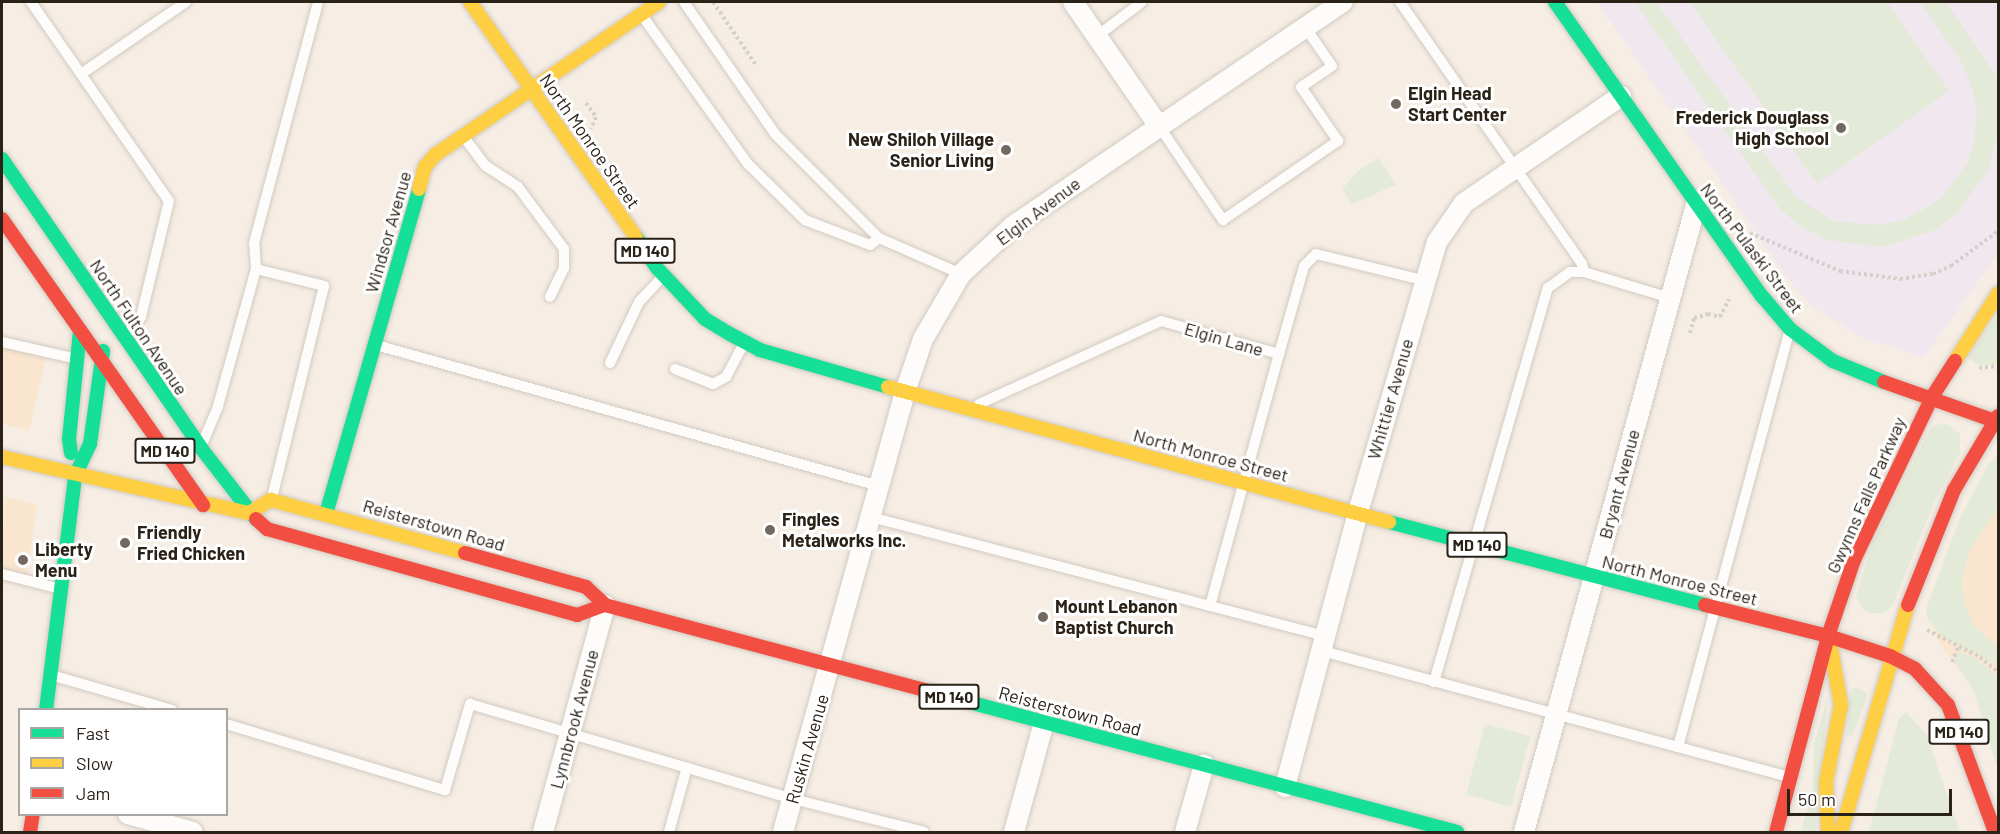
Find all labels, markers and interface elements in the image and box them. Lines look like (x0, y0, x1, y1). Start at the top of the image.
street label: North Monroe Street (535, 69, 645, 213)
place label: Elgin Head Start Center (1408, 83, 1507, 125)
marker: Elgin Head Start Center (1389, 97, 1403, 111)
place label: Frederick Douglass High School (1676, 107, 1829, 150)
marker: Frederick Douglass High School (1834, 121, 1848, 135)
place label: New Shiloh Village Senior Living (848, 129, 994, 172)
marker: New Shiloh Village Senior Living (999, 143, 1013, 157)
street label: Windsor Avenue (360, 169, 416, 295)
street label: Elgin Avenue (992, 172, 1084, 250)
street label: North Pulaski Street (1696, 179, 1808, 317)
road number: MD 140 (614, 238, 676, 264)
street label: North Fulton Avenue (86, 255, 192, 399)
street label: Elgin Lane (1182, 317, 1266, 361)
street label: Whittier Avenue (1362, 336, 1418, 462)
street label: Gwynns Falls Parkway (1822, 413, 1910, 577)
street label: North Monroe Street (1131, 424, 1291, 486)
street label: Bryant Avenue (1594, 427, 1644, 541)
road number: MD 140 (134, 438, 196, 464)
street label: Reisterstown Road (361, 494, 507, 556)
place label: Fingles Metalworks Inc. (782, 509, 906, 552)
place label: Friendly Fried Chicken (137, 522, 245, 564)
marker: Fingles Metalworks Inc. (763, 523, 777, 537)
road number: MD 140 (1446, 532, 1508, 558)
marker: Friendly Fried Chicken (118, 536, 132, 550)
place label: Liberty Menu (35, 539, 93, 582)
street label: North Monroe Street (1600, 550, 1760, 610)
marker: Liberty Menu (16, 553, 30, 567)
place label: Mount Lebanon Baptist Church (1055, 596, 1177, 638)
marker: Mount Lebanon Baptist Church (1036, 610, 1050, 624)
street label: Lynnbrook Avenue (545, 647, 603, 791)
street label: Reisterstown Road (996, 682, 1144, 740)
road number: MD 140 (918, 684, 980, 710)
street label: Ruskin Avenue (781, 692, 833, 806)
legend (18, 708, 228, 816)
road number: MD 140 (1928, 719, 1990, 745)
text: Fast (76, 722, 110, 744)
text: Slow (76, 752, 113, 774)
scale bar (1790, 777, 1955, 815)
text: Jam (76, 782, 110, 804)
text: 50 m (1798, 788, 1836, 810)

